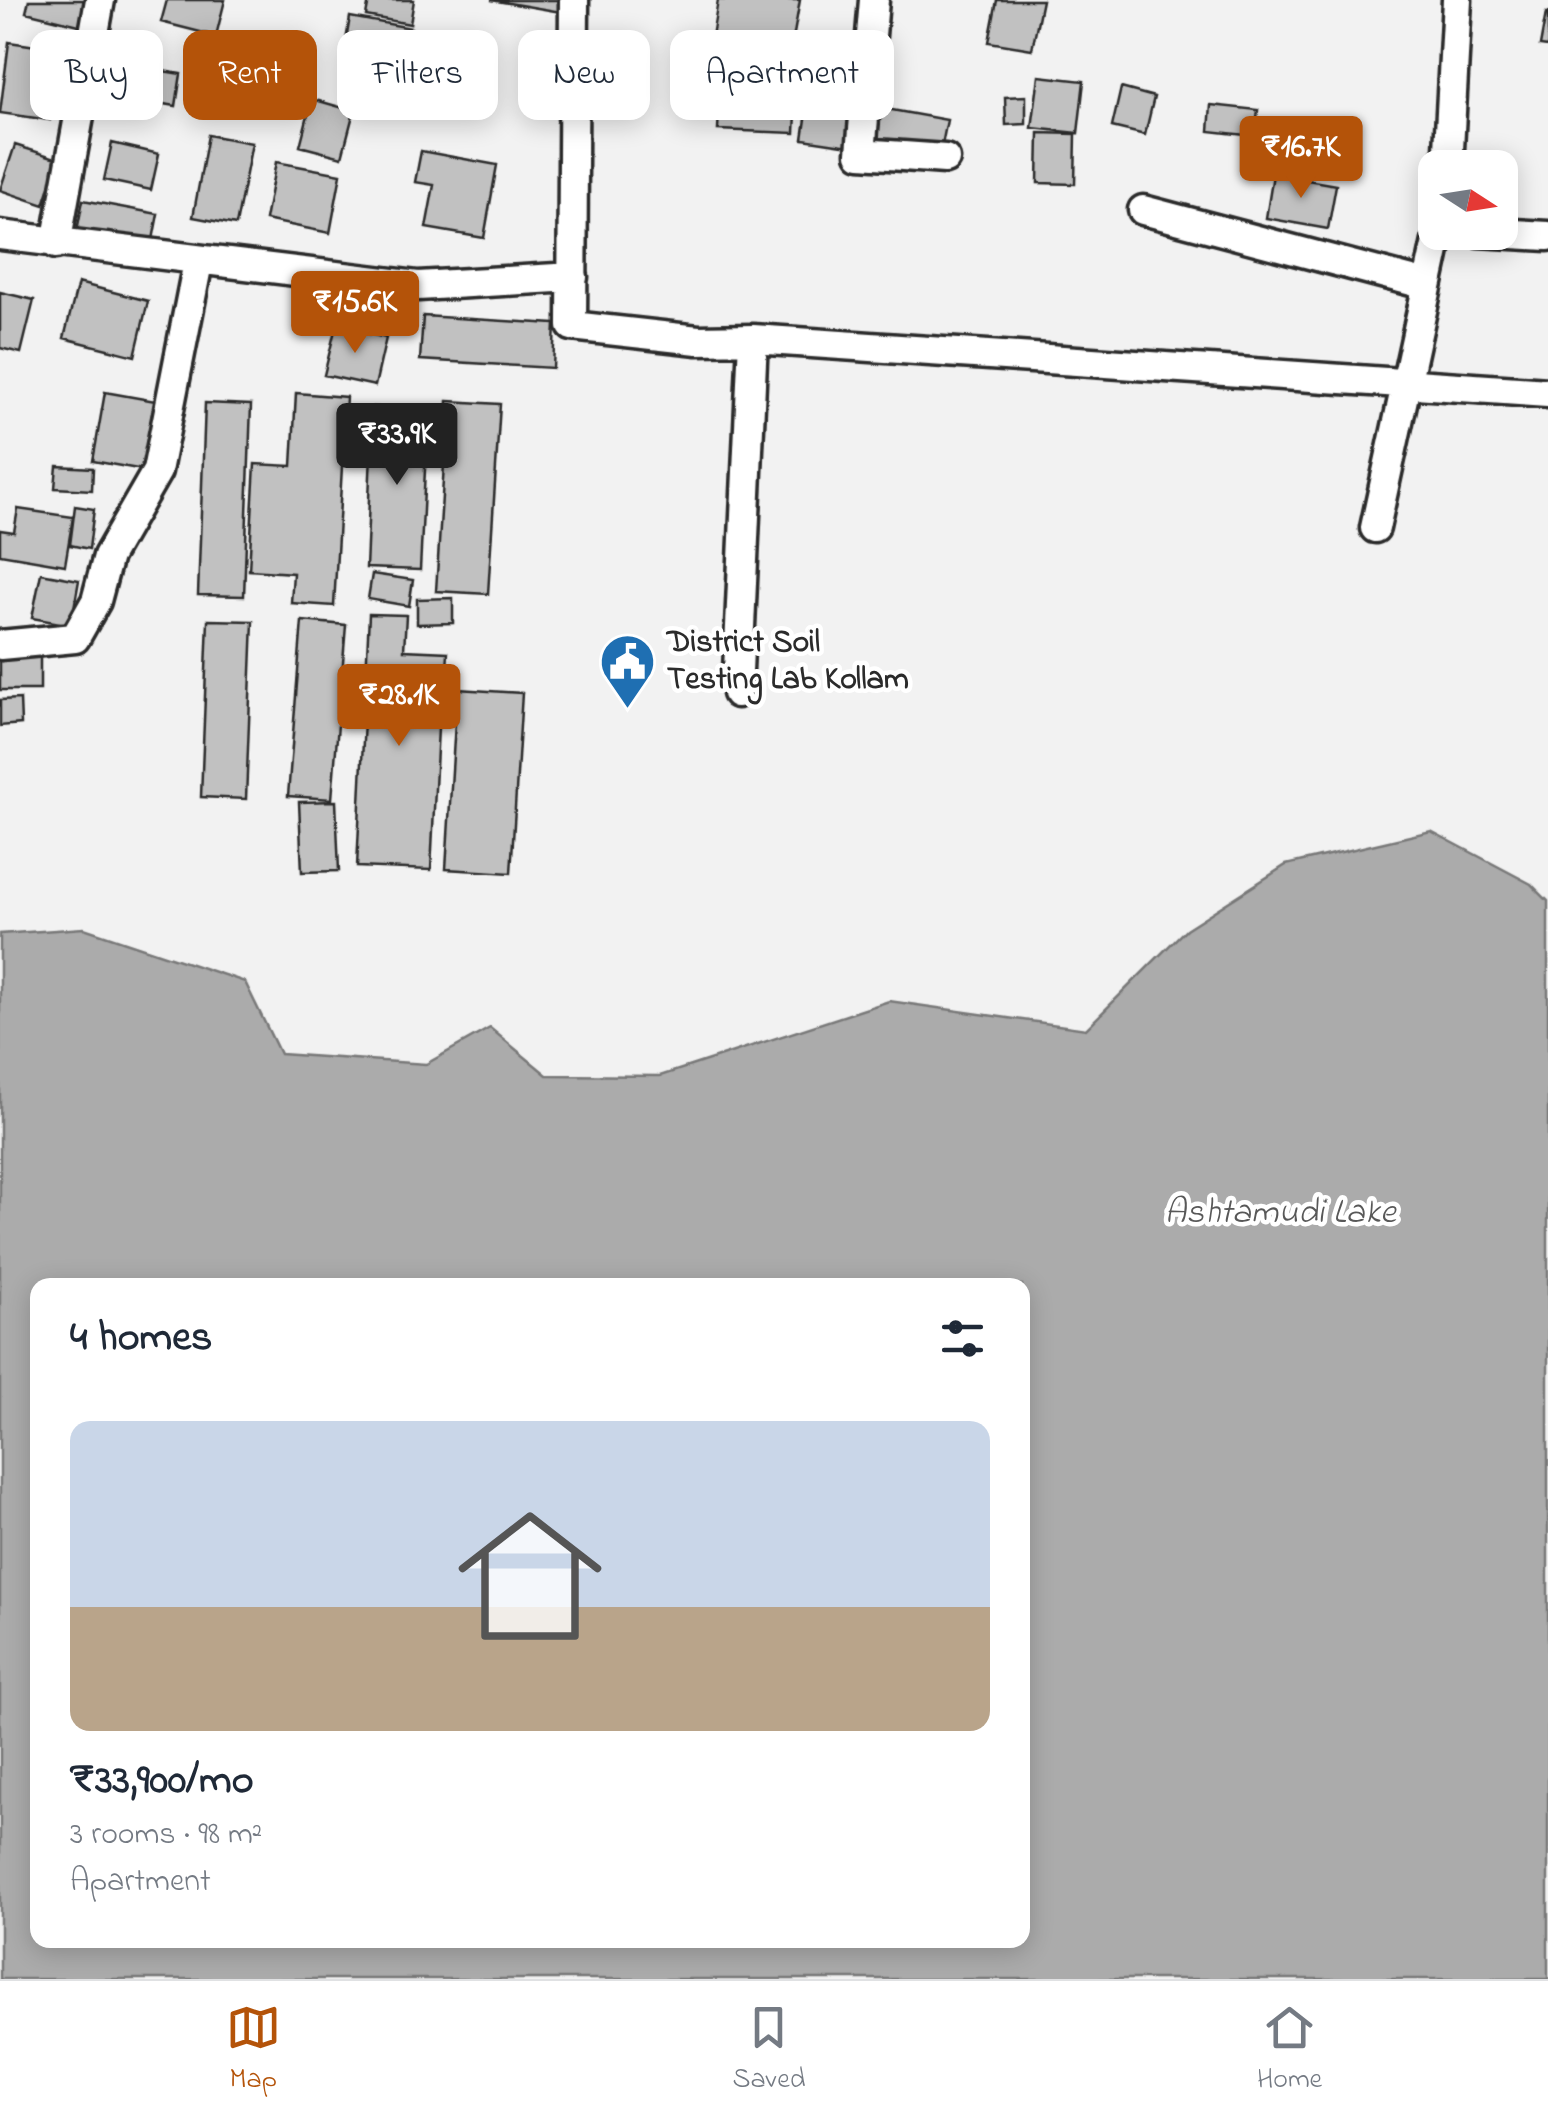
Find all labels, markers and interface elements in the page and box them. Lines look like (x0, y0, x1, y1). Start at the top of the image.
chip: Buy (30, 30, 163, 120)
chip: Rent (183, 30, 317, 120)
chip: Filters (337, 30, 498, 120)
chip: New (518, 30, 650, 120)
chip: Apartment (670, 30, 894, 120)
pin: ₹16.7K (1220, 116, 1382, 201)
text: ₹16.7K (1262, 125, 1340, 172)
north arrow (1418, 150, 1518, 250)
map controls (1418, 150, 1518, 250)
pin: ₹15.6K (274, 271, 436, 356)
text: ₹15.6K (313, 280, 397, 327)
pin: ₹33.9K (316, 403, 478, 488)
text: ₹33.9K (358, 412, 436, 459)
place label: District Soil Testing Lab Kollam (665, 620, 909, 705)
public building icon: District Soil Testing Lab Kollam (598, 631, 658, 710)
pin: ₹28.1K (318, 664, 480, 749)
text: ₹28.1K (359, 673, 439, 720)
water label: Ashtamudi Lake (1164, 1188, 1397, 1239)
text: 4 homes (70, 1308, 212, 1369)
icon: filters (935, 1311, 990, 1366)
icon: home (440, 1486, 620, 1666)
text: ₹33,900/mo (70, 1751, 254, 1812)
text: 3 rooms · 98 m² (70, 1812, 262, 1859)
text: Apartment (70, 1859, 211, 1906)
tab: Map (226, 2000, 281, 2101)
tab: Saved (732, 2000, 805, 2101)
tab: Home (1257, 2000, 1322, 2101)

